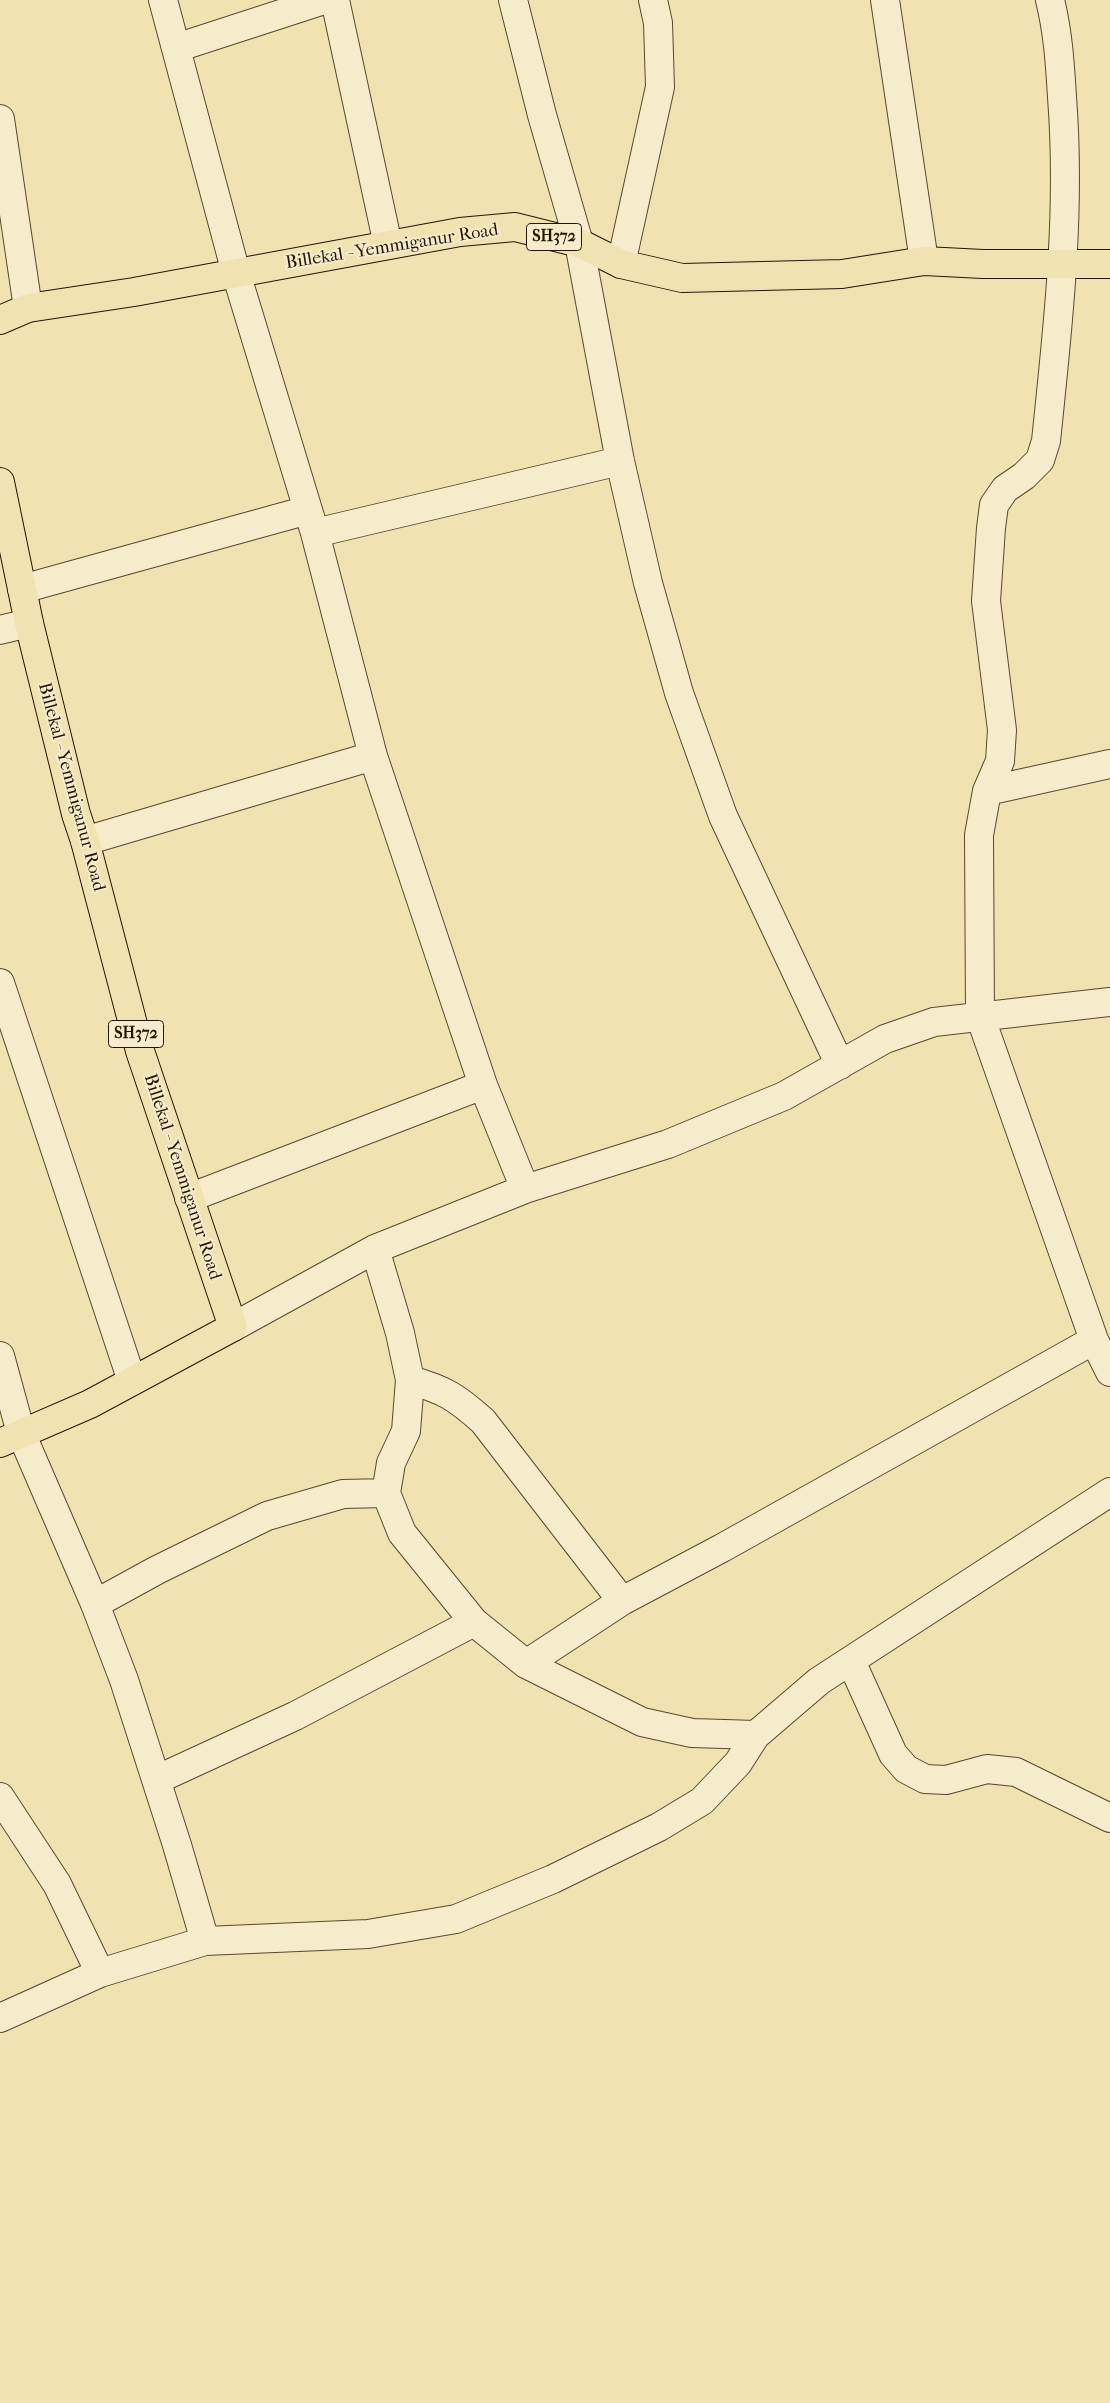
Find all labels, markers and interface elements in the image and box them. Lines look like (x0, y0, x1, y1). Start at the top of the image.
street label: Billekal - Yemmiganur Road (284, 219, 500, 275)
road number: SH372 (526, 223, 582, 250)
street label: Billekal - Yemmiganur Road (33, 680, 109, 894)
road number: SH372 (108, 1021, 164, 1048)
street label: Billekal - Yemmiganur Road (138, 1071, 226, 1283)

